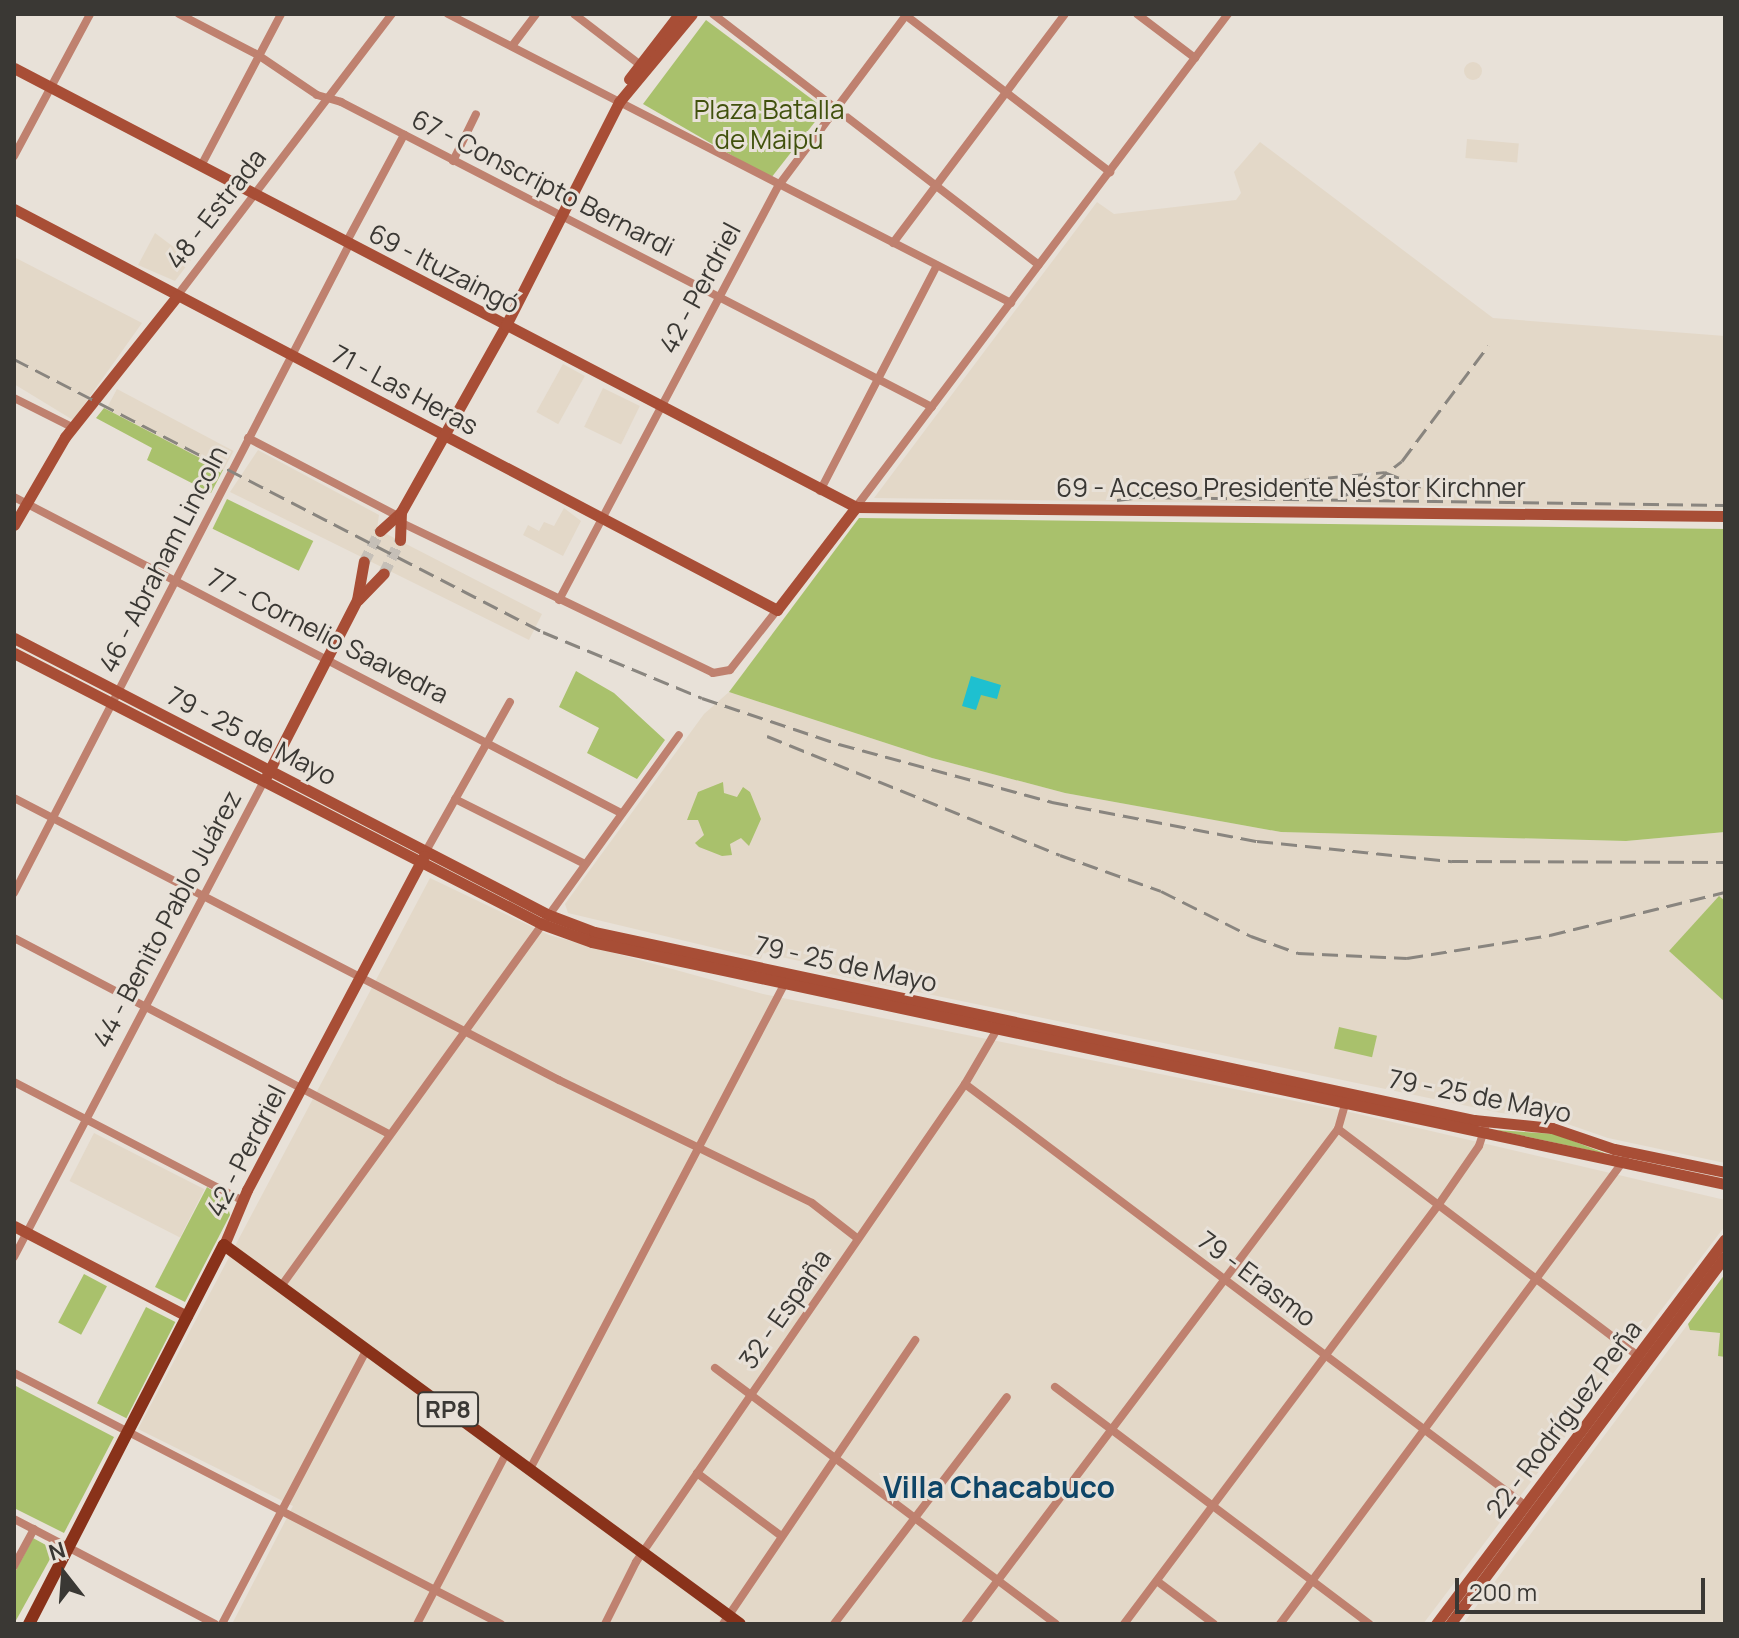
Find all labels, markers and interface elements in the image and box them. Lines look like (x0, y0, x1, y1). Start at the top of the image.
park label: Plaza Batalla de Maipú (694, 94, 844, 156)
street label: 67 - Conscripto Bernardi (407, 103, 679, 263)
street label: 48 - Estrada (159, 143, 273, 275)
street label: 42 - Perdriel (653, 217, 747, 359)
street label: 69 - Ituzaingó (363, 218, 525, 320)
street label: 71 - Las Heras (327, 338, 483, 442)
street label: 46 - Abraham Lincoln (92, 440, 234, 678)
street label: 69 - Acceso Presidente Néstor Kirchner (1056, 472, 1526, 504)
street label: 77 - Cornelio Saavedra (203, 562, 453, 710)
street label: 79 - 25 de Mayo (162, 680, 342, 792)
street label: 44 - Benito Pablo Juárez (86, 785, 248, 1053)
street label: 79 - 25 de Mayo (752, 929, 940, 999)
street label: 79 - 25 de Mayo (1386, 1063, 1574, 1129)
street label: 42 - Perdriel (200, 1080, 292, 1222)
street label: 79 - Erasmo (1192, 1225, 1322, 1333)
street label: 32 - España (732, 1243, 838, 1375)
street label: 22 - Rodríguez Peña (1480, 1314, 1648, 1524)
road number: RP8 (416, 1389, 480, 1429)
district label: Villa Chacabuco (883, 1469, 1115, 1505)
north arrow (24, 1534, 104, 1614)
text: N (45, 1534, 69, 1568)
scale bar (1459, 1562, 1709, 1612)
text: 200 m (1469, 1575, 1537, 1608)

